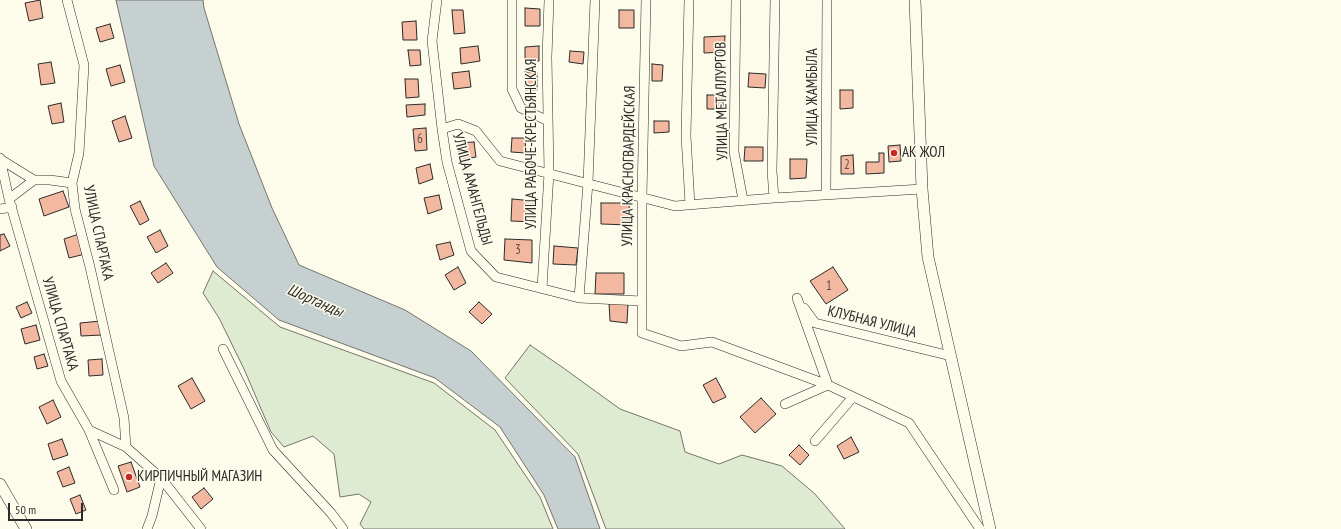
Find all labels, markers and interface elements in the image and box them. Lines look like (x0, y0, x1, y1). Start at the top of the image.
street label: УЛИЦА МЕТАЛЛУРГОВ (712, 42, 732, 160)
street label: УЛИЦА ЖАМБЫЛА (804, 48, 822, 146)
street label: УЛИЦА РАБОЧЕ-КРЕСТЬЯНСКАЯ (523, 59, 541, 229)
street label: УЛИЦА КРАСНОГВАРДЕЙСКАЯ (619, 86, 639, 246)
house number: 6 (417, 131, 423, 147)
street label: УЛИЦА АМАНГЕЛЬДЫ (448, 131, 496, 247)
place label: АК ЖОЛ (902, 144, 945, 162)
marker: АК ЖОЛ (889, 148, 899, 158)
house number: 2 (844, 157, 850, 173)
street label: УЛИЦА СПАРТАКА (79, 184, 117, 282)
house number: 3 (515, 242, 521, 258)
street label: УЛИЦА СПАРТАКА (38, 275, 82, 373)
house number: 1 (826, 278, 832, 294)
water label: Шортанды (284, 280, 346, 322)
street label: КЛУБНАЯ УЛИЦА (826, 302, 918, 342)
place label: КИРПИЧНЫЙ МАГАЗИН (137, 468, 262, 486)
marker: КИРПИЧНЫЙ МАГАЗИН (124, 472, 134, 482)
scale bar (10, 495, 85, 521)
text: 50 m (15, 502, 36, 517)

